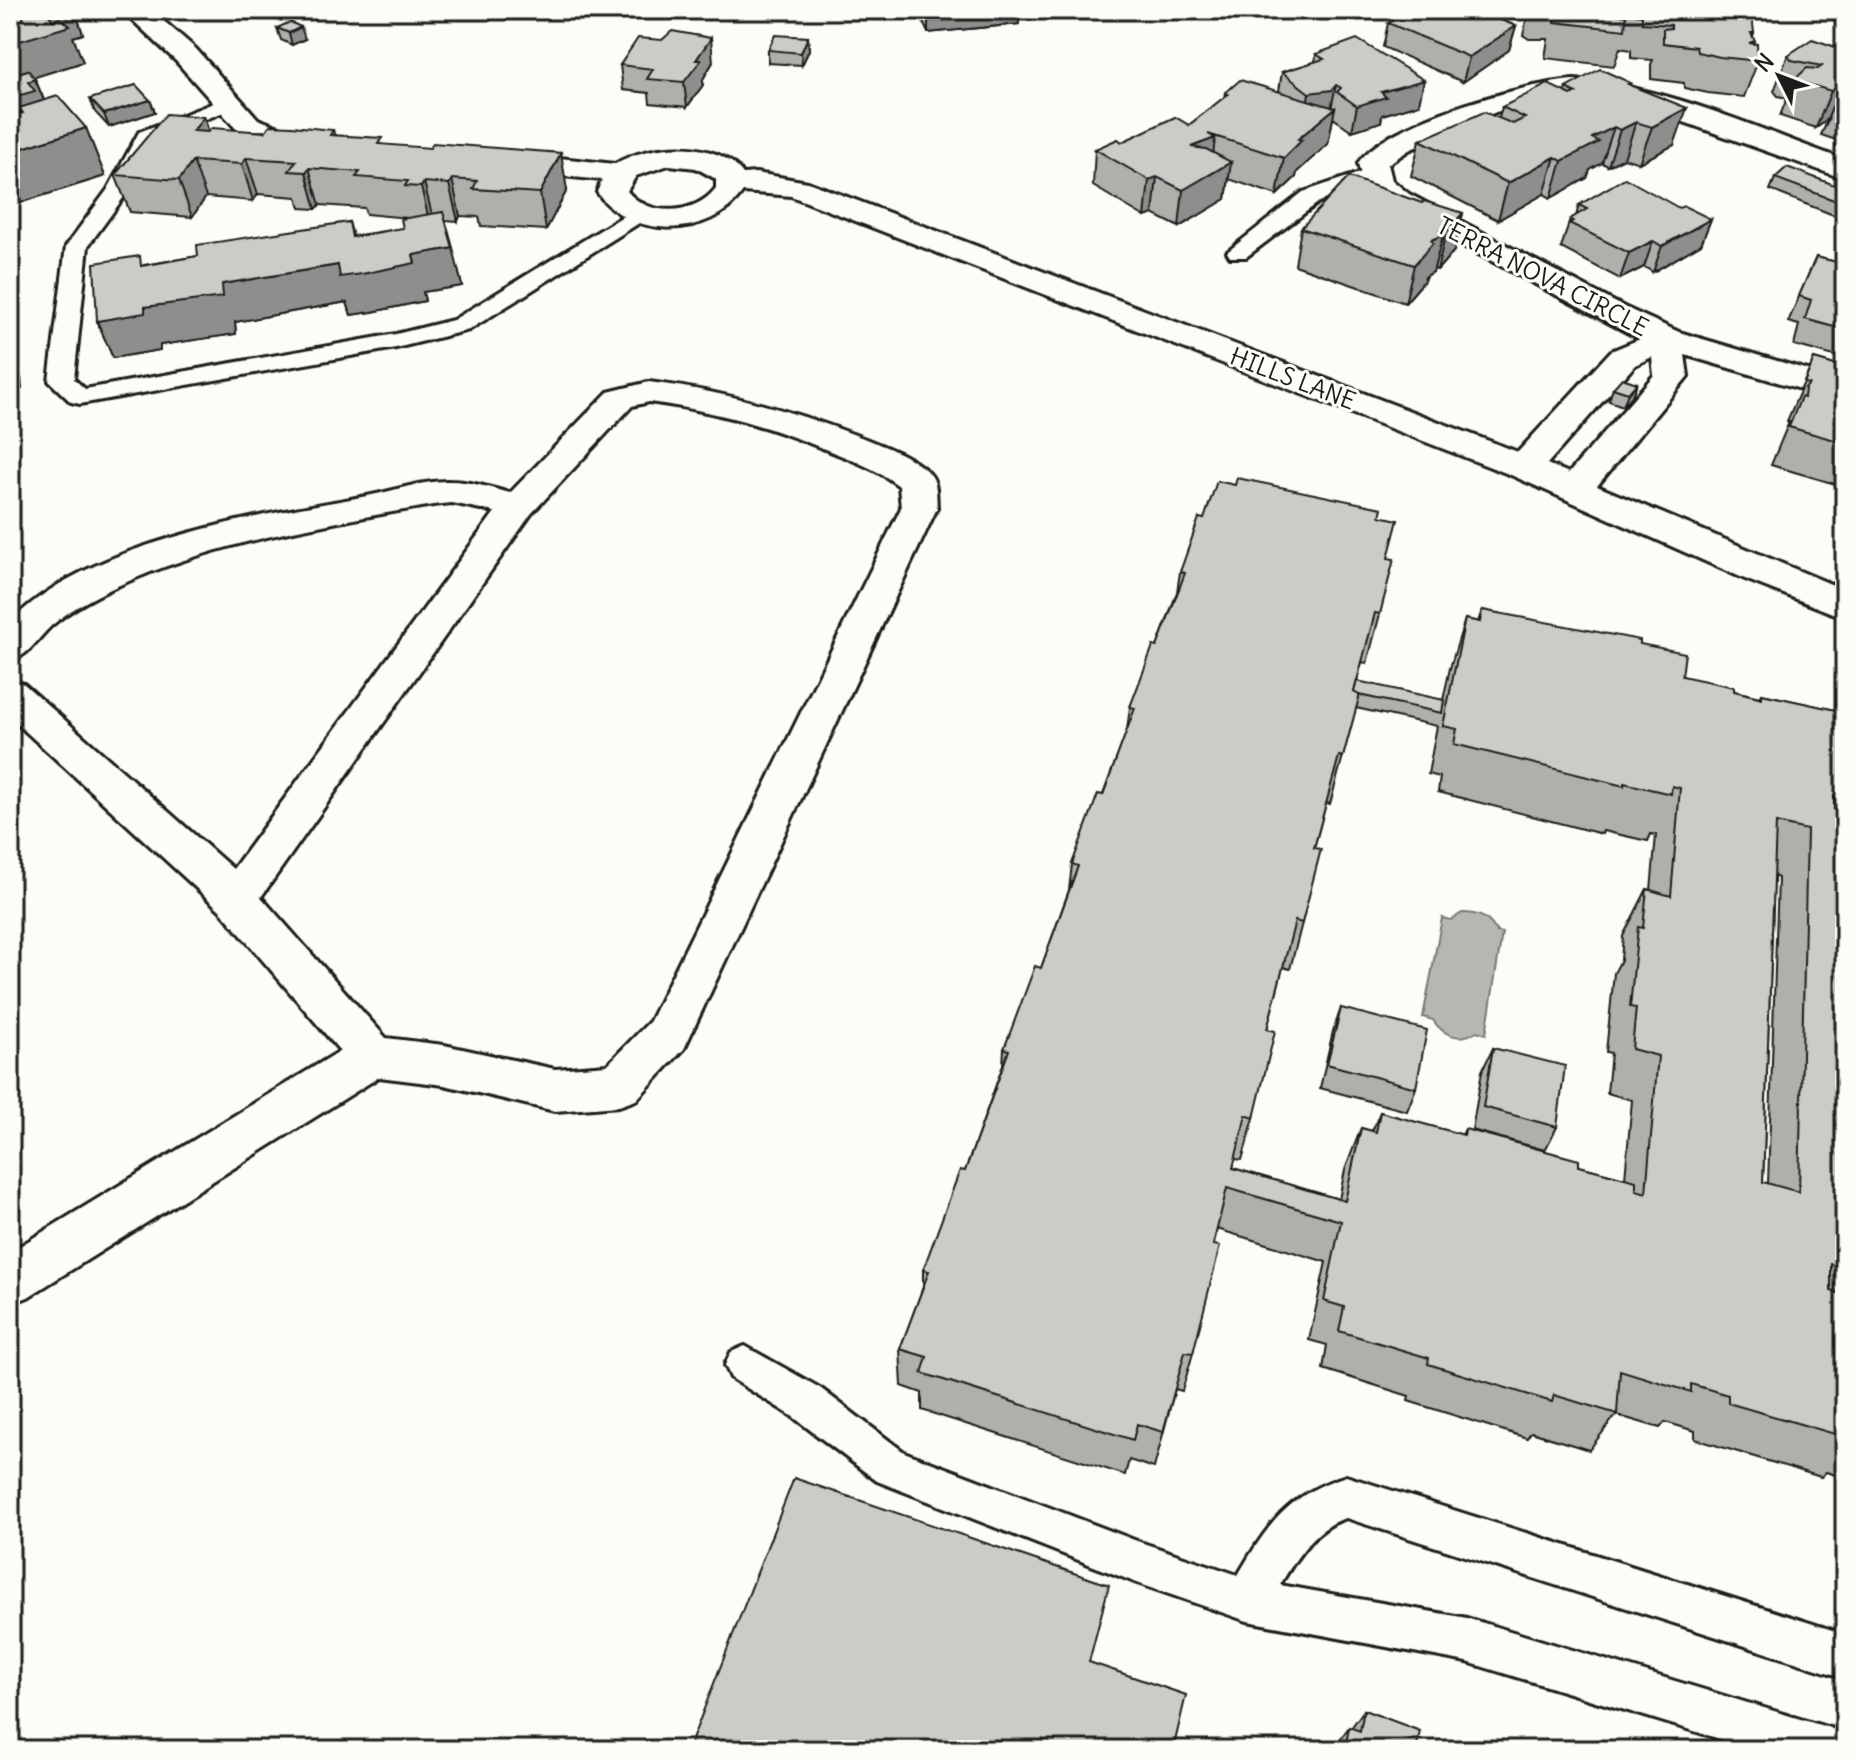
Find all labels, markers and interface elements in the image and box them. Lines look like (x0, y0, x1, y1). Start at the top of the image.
north arrow (1739, 36, 1819, 116)
text: N (1749, 48, 1780, 78)
street label: TERRA NOVA CIRCLE (1432, 210, 1654, 342)
street label: HILLS LANE (1226, 340, 1360, 416)

